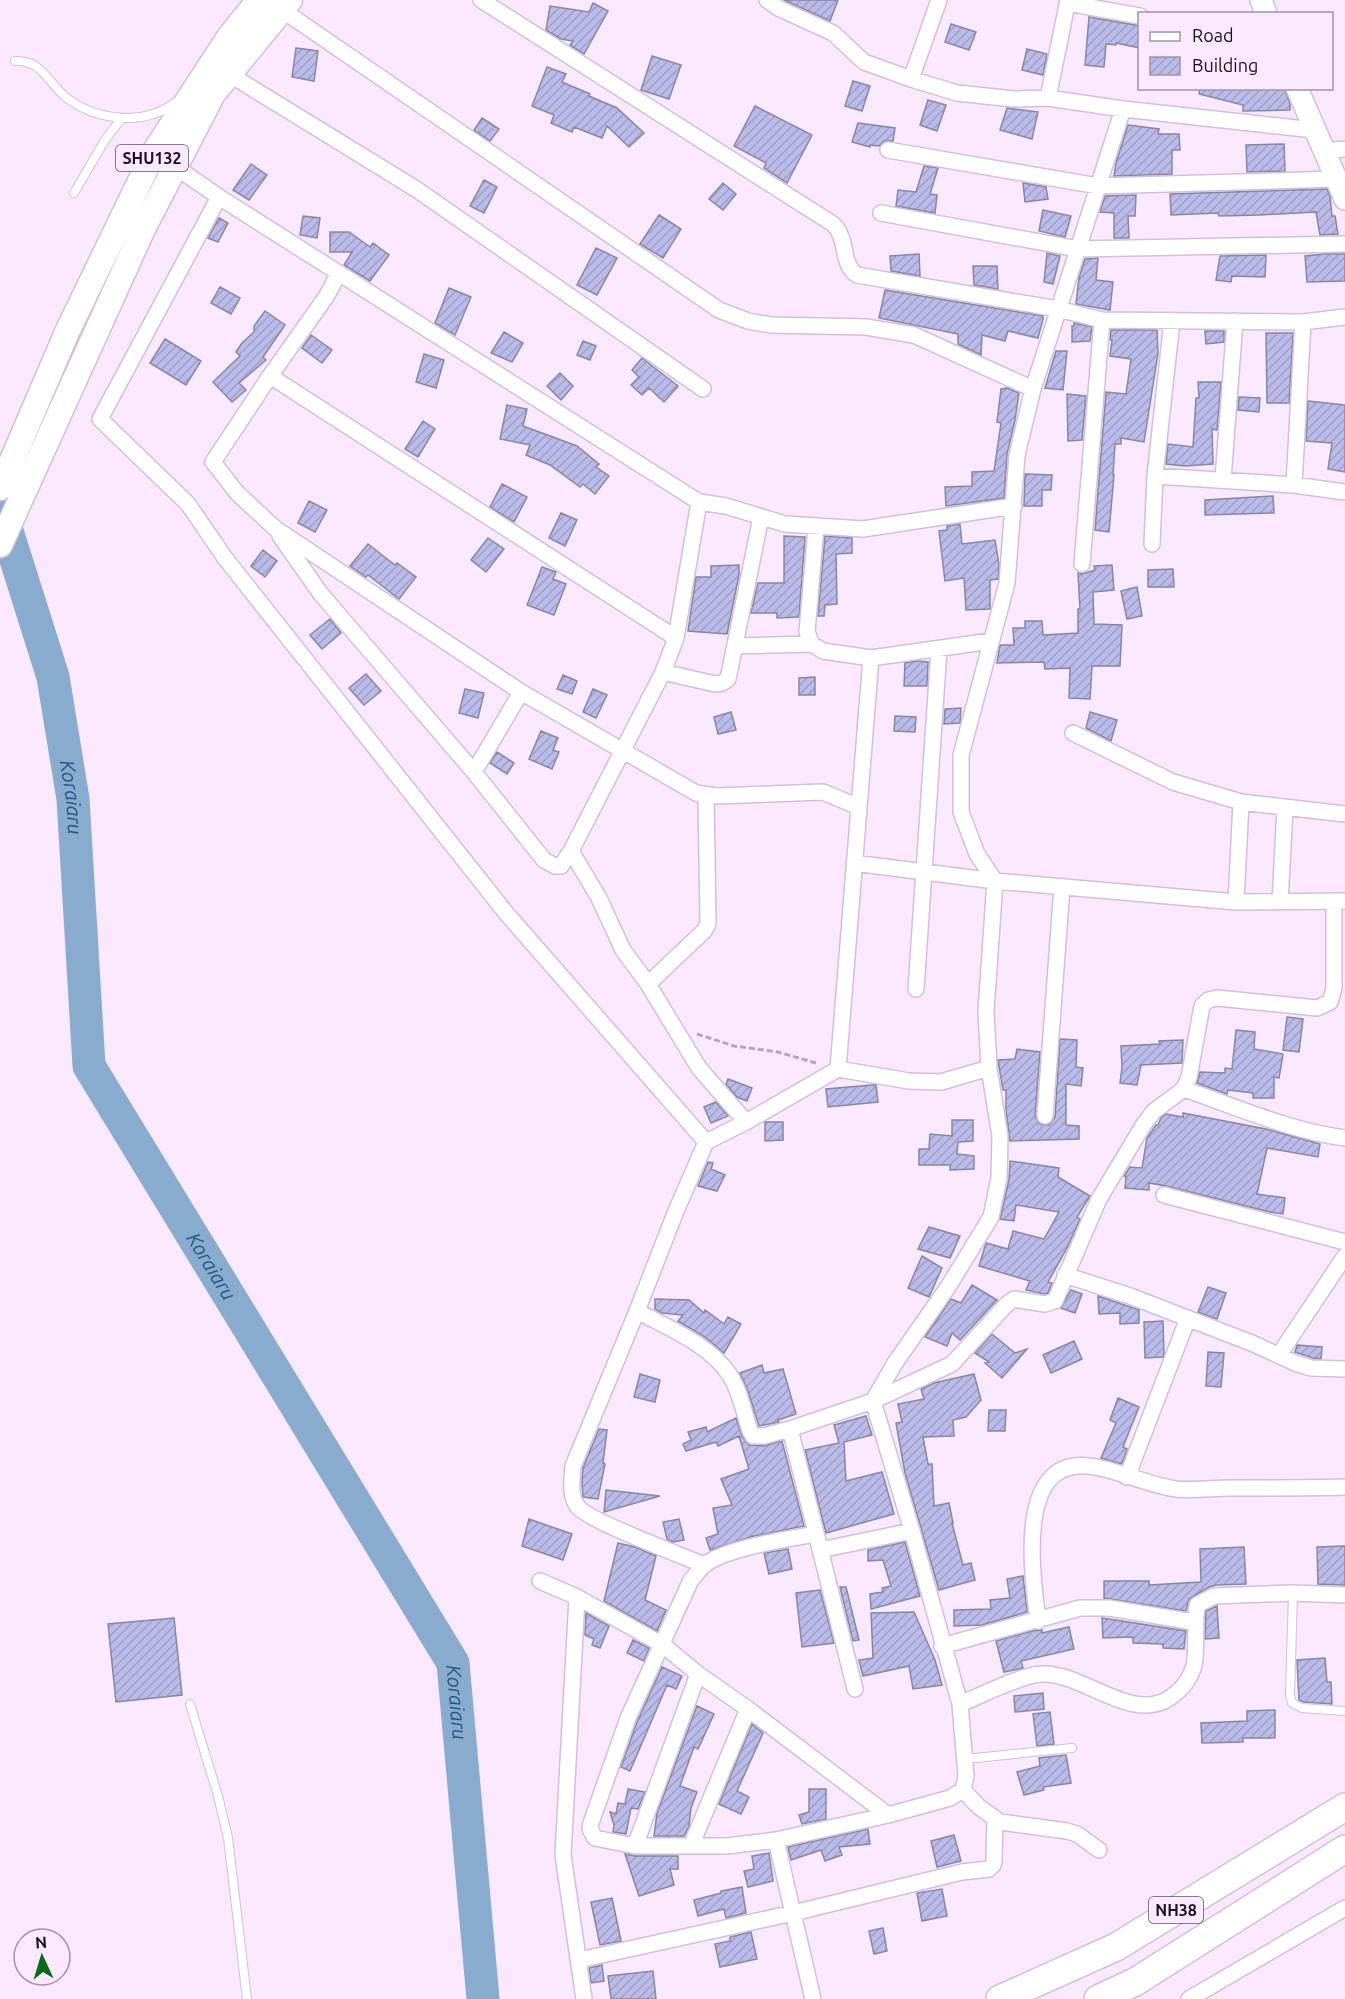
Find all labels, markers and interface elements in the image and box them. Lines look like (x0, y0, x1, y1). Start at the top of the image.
legend (1138, 12, 1333, 90)
text: Road (1192, 25, 1234, 45)
text: Building (1192, 55, 1258, 75)
road number: SHU132 (116, 145, 188, 171)
water label: Koraiaru (56, 758, 87, 836)
water label: Koraiaru (182, 1228, 241, 1304)
water label: Koraiaru (442, 1664, 472, 1741)
road number: NH38 (1149, 1897, 1203, 1923)
north arrow (12, 1927, 72, 1987)
text: N (34, 1933, 48, 1951)

